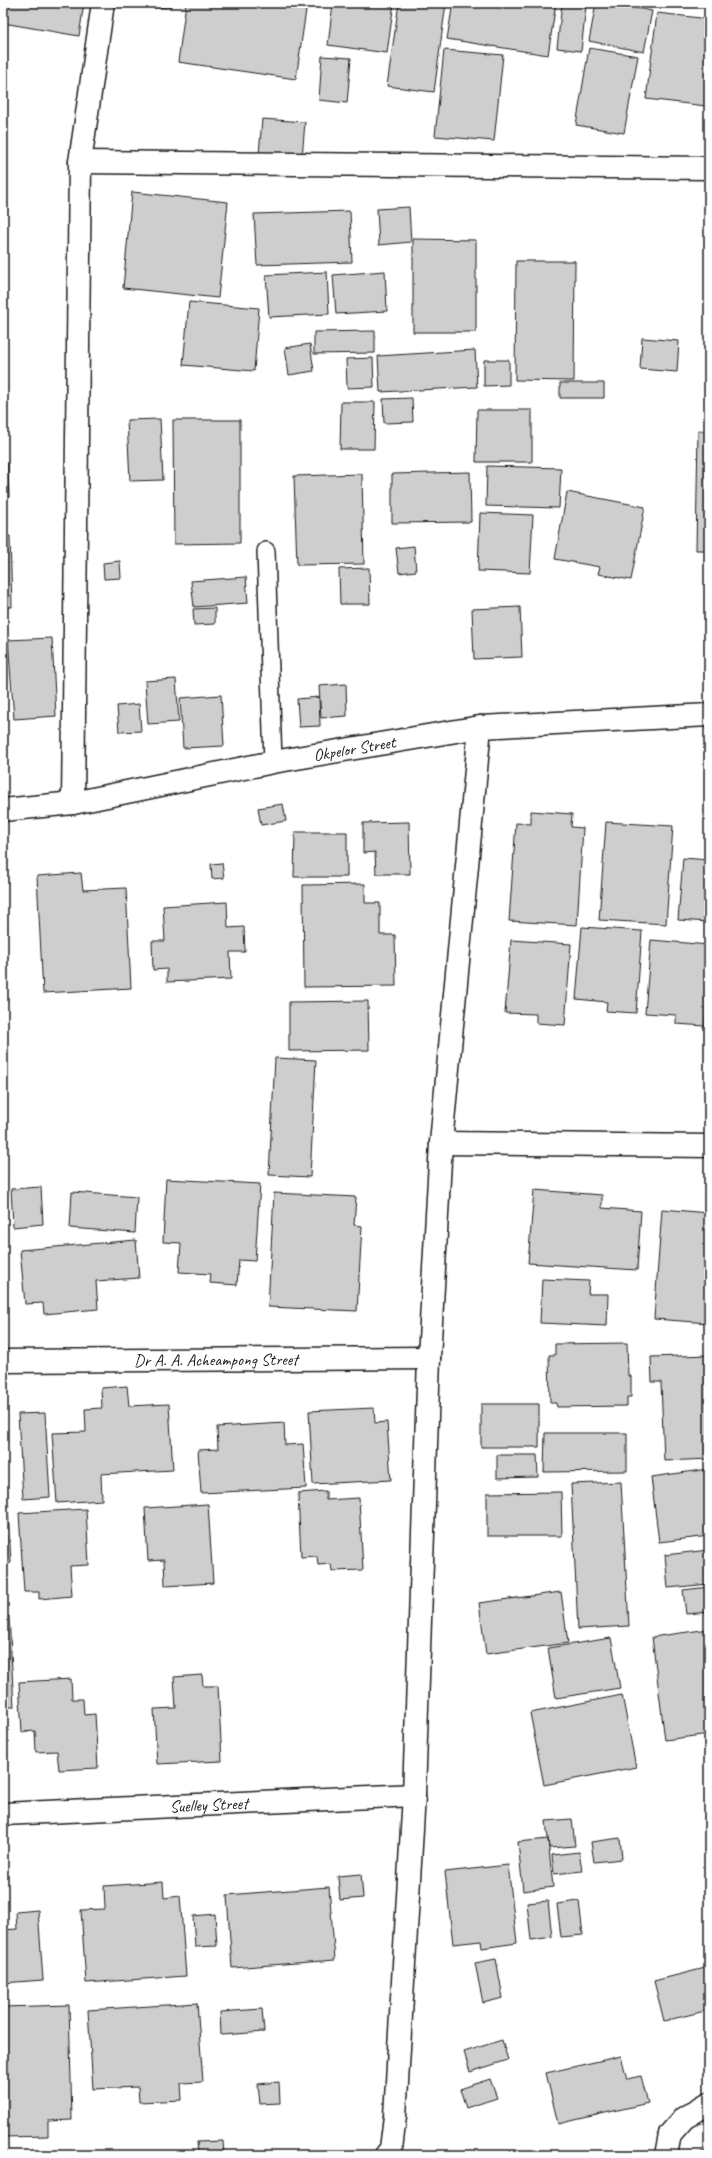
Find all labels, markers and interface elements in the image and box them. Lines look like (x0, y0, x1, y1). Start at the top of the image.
street label: Okpelor Street (312, 731, 399, 766)
street label: Dr A. A. Acheampong Street (134, 1349, 300, 1371)
street label: Suelley Street (169, 1793, 251, 1817)

